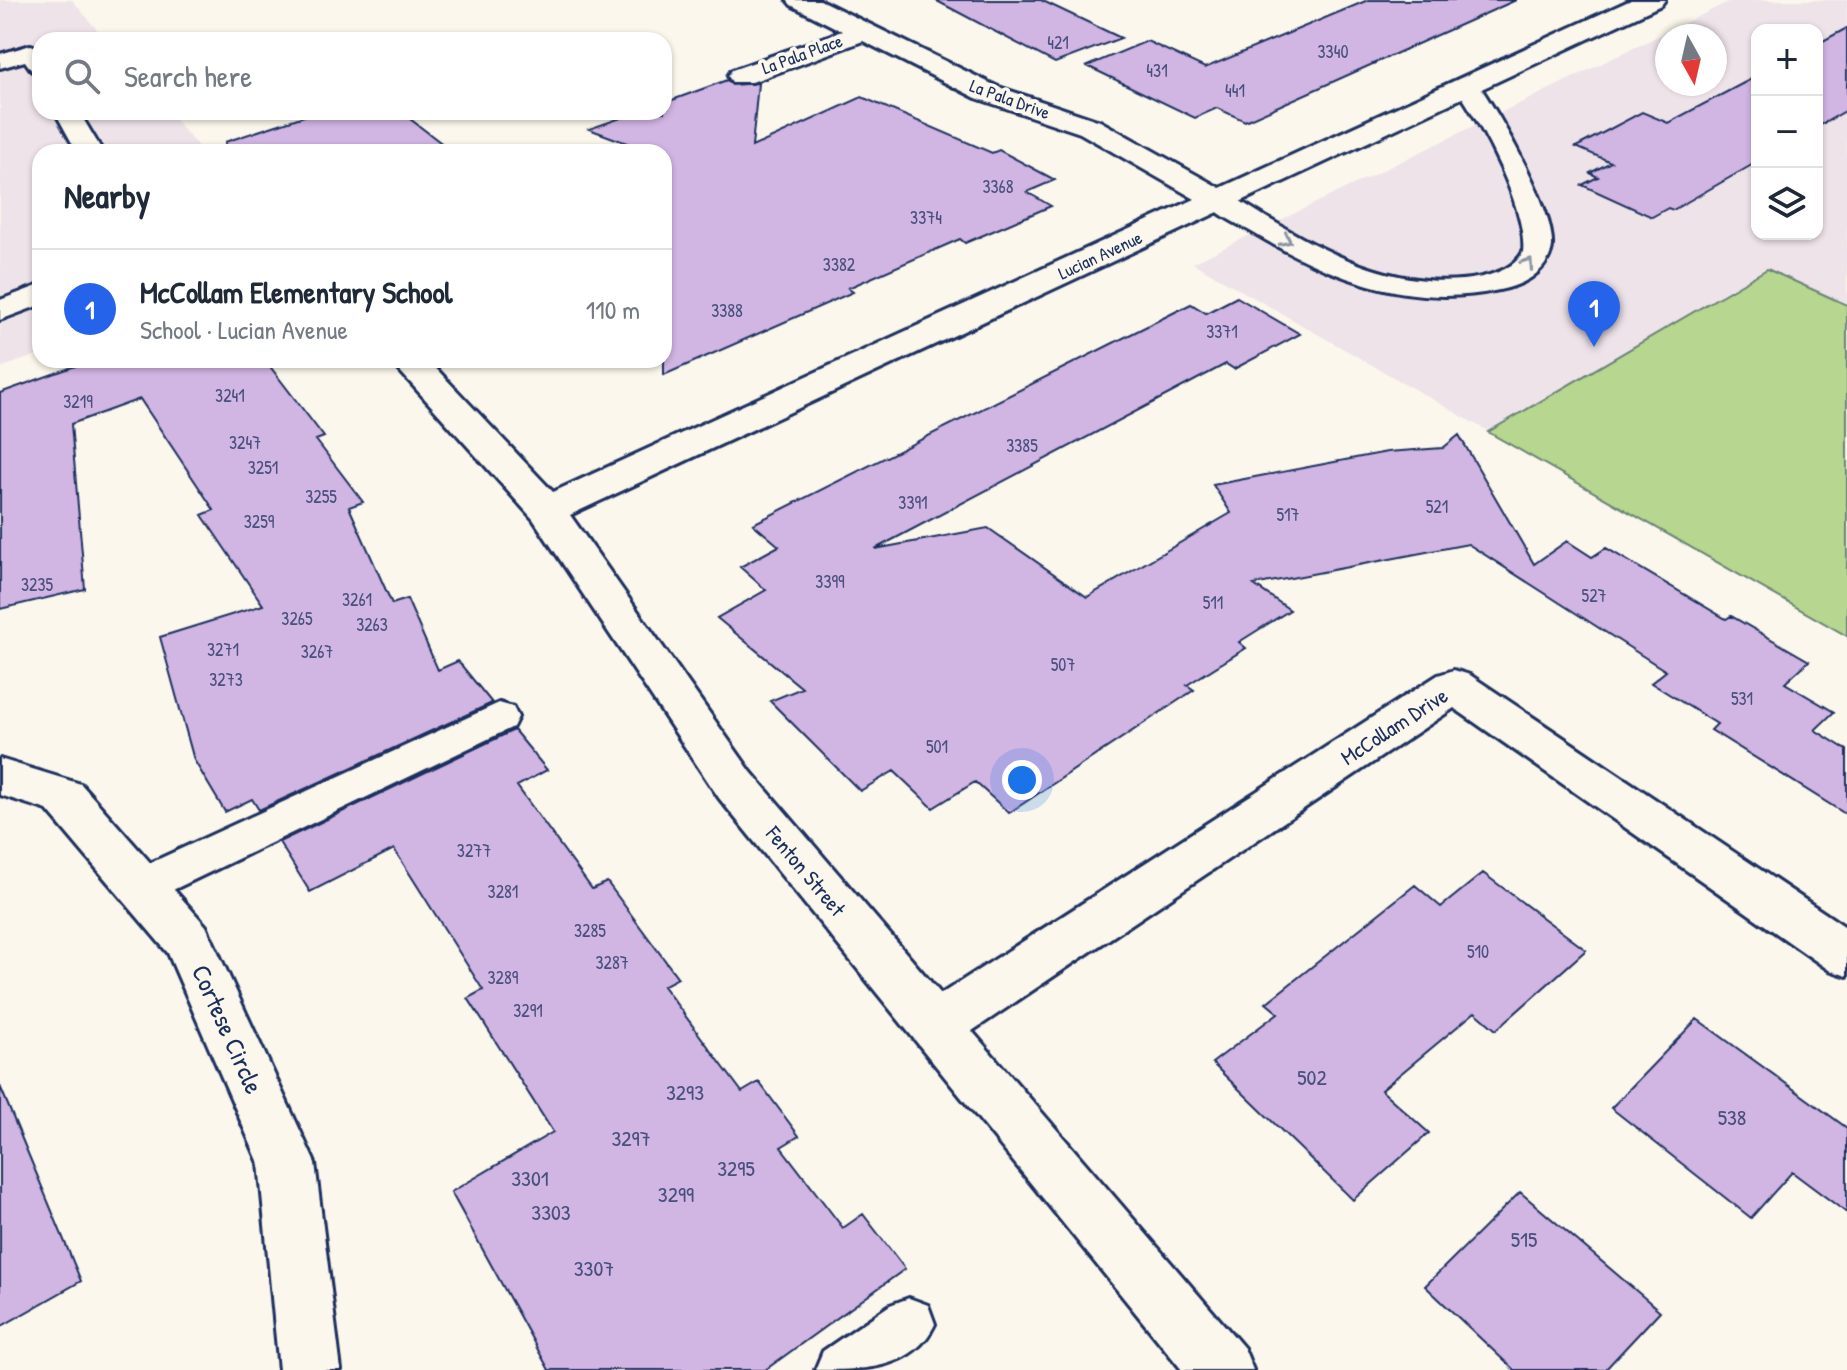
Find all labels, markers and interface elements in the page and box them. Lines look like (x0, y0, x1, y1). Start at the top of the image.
north arrow (1655, 24, 1727, 96)
map controls (1751, 24, 1823, 240)
button: + (1751, 24, 1823, 96)
street label: La Pala Place (758, 28, 846, 80)
house number: 421 (1047, 30, 1069, 55)
search box (32, 32, 672, 120)
house number: 3340 (1318, 39, 1348, 64)
icon: search (60, 54, 104, 98)
text: Search here (124, 56, 252, 96)
house number: 431 (1146, 58, 1168, 83)
street label: La Pala Drive (967, 73, 1053, 125)
house number: 441 (1225, 78, 1245, 103)
button: − (1751, 96, 1823, 168)
button: layers (1751, 168, 1823, 240)
text: Nearby (64, 173, 150, 219)
house number: 3368 (982, 174, 1014, 199)
house number: 3374 (910, 205, 942, 230)
street label: Lucian Avenue (1054, 225, 1146, 285)
one-way arrow (1277, 230, 1292, 245)
house number: 3382 (823, 252, 856, 277)
one-way arrow (1518, 258, 1533, 272)
text: McCollam Elementary School (140, 272, 452, 312)
pin: 1 (1568, 281, 1620, 347)
text: 1 (85, 292, 95, 327)
text: 110 m (586, 292, 640, 327)
house number: 3388 (711, 298, 743, 323)
text: School · Lucian Avenue (140, 312, 348, 347)
house number: 3371 (1206, 319, 1238, 344)
house number: 3241 (215, 383, 245, 408)
house number: 3219 (63, 389, 93, 414)
house number: 3247 (229, 430, 261, 455)
house number: 3385 (1006, 433, 1038, 458)
house number: 3251 (248, 455, 278, 480)
house number: 3255 (305, 484, 337, 509)
house number: 3391 (898, 490, 928, 515)
house number: 521 (1426, 494, 1448, 519)
house number: 517 (1276, 502, 1300, 527)
house number: 3259 (244, 509, 275, 534)
house number: 3399 (815, 569, 845, 594)
house number: 3235 (21, 572, 53, 597)
house number: 527 (1582, 583, 1607, 608)
house number: 3261 (342, 587, 372, 612)
house number: 511 (1203, 590, 1223, 615)
house number: 3265 (281, 606, 313, 631)
house number: 3263 (356, 612, 388, 637)
house number: 3271 (207, 637, 239, 662)
house number: 3267 (301, 639, 333, 664)
house number: 507 (1051, 652, 1075, 677)
house number: 3273 (209, 667, 243, 692)
street label: McCollam Drive (1335, 680, 1454, 772)
house number: 531 (1731, 686, 1753, 711)
house number: 501 (926, 734, 948, 759)
your location (1002, 760, 1042, 800)
street label: Fenton Street (759, 819, 853, 923)
house number: 3277 (457, 838, 491, 863)
house number: 3281 (488, 879, 518, 904)
house number: 3285 (574, 918, 606, 943)
house number: 510 (1467, 939, 1489, 964)
house number: 3287 (595, 950, 629, 975)
street label: Cortese Circle (184, 959, 272, 1099)
house number: 3289 (488, 965, 519, 990)
house number: 3291 (513, 998, 543, 1023)
house number: 502 (1297, 1062, 1327, 1092)
house number: 3293 (666, 1077, 704, 1107)
house number: 538 (1718, 1102, 1746, 1132)
house number: 3297 (611, 1123, 651, 1153)
house number: 3295 (717, 1153, 755, 1183)
house number: 3301 (511, 1163, 549, 1193)
house number: 3299 (658, 1179, 694, 1209)
house number: 3303 (531, 1197, 571, 1227)
house number: 515 (1511, 1224, 1537, 1254)
house number: 3307 (574, 1253, 614, 1283)

